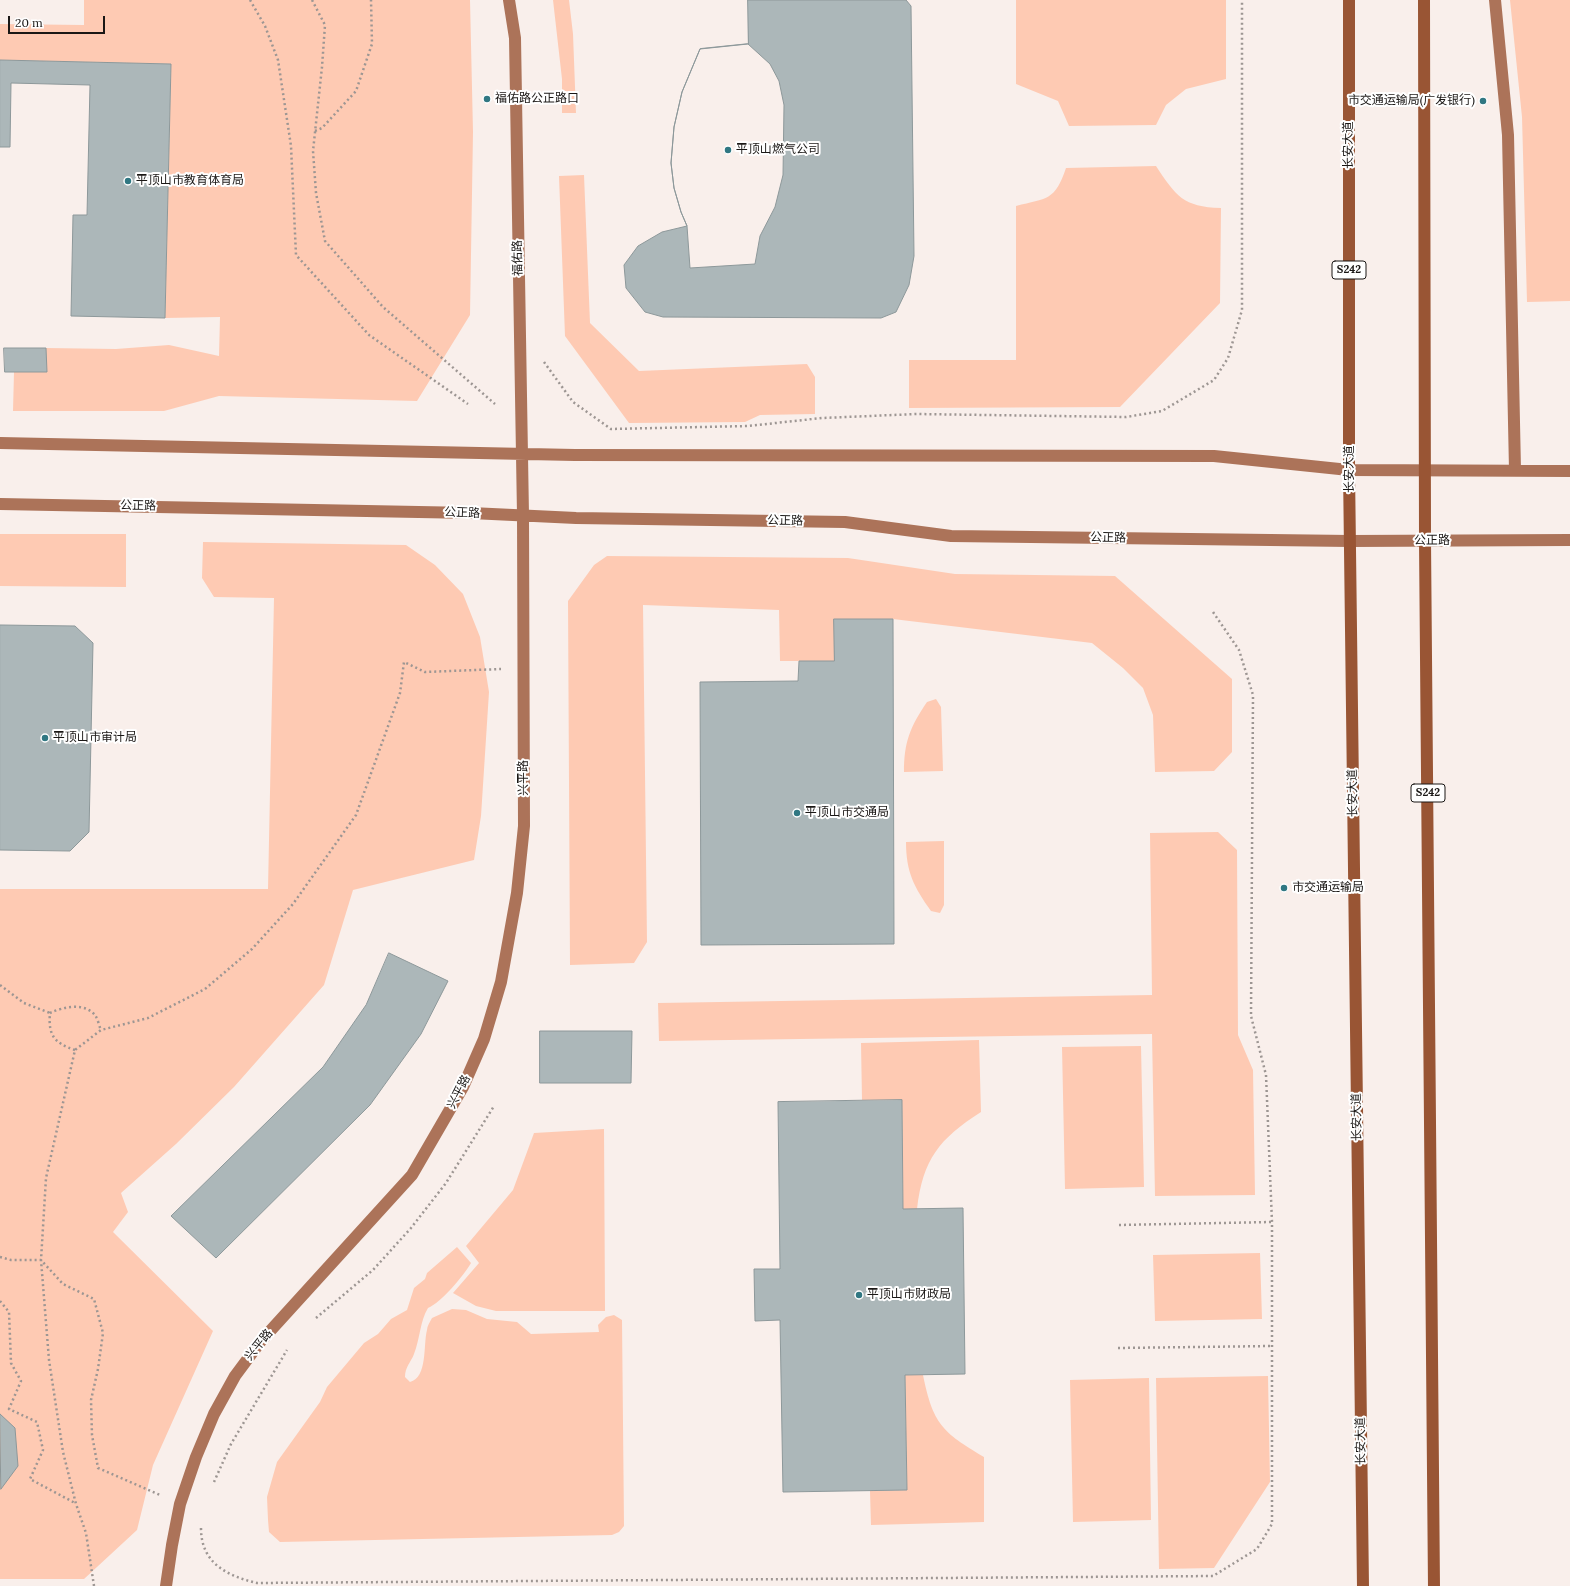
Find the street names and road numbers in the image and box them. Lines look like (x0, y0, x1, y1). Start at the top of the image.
street label: 长安大道 (1342, 121, 1356, 169)
street label: 福佑路 (510, 240, 526, 276)
road number: S242 (1332, 261, 1366, 279)
street label: 长安大道 (1343, 445, 1357, 493)
street label: 公正路 (120, 498, 156, 514)
street label: 公正路 (444, 505, 480, 521)
street label: 公正路 (767, 513, 803, 529)
street label: 公正路 (1090, 530, 1126, 546)
street label: 公正路 (1414, 534, 1450, 548)
street label: 兴平路 (517, 760, 531, 796)
street label: 长安大道 (1345, 769, 1361, 817)
road number: S242 (1411, 784, 1445, 802)
street label: 兴平路 (444, 1073, 474, 1111)
street label: 长安大道 (1349, 1093, 1365, 1141)
street label: 兴平路 (242, 1326, 276, 1364)
street label: 长安大道 (1353, 1417, 1369, 1465)

